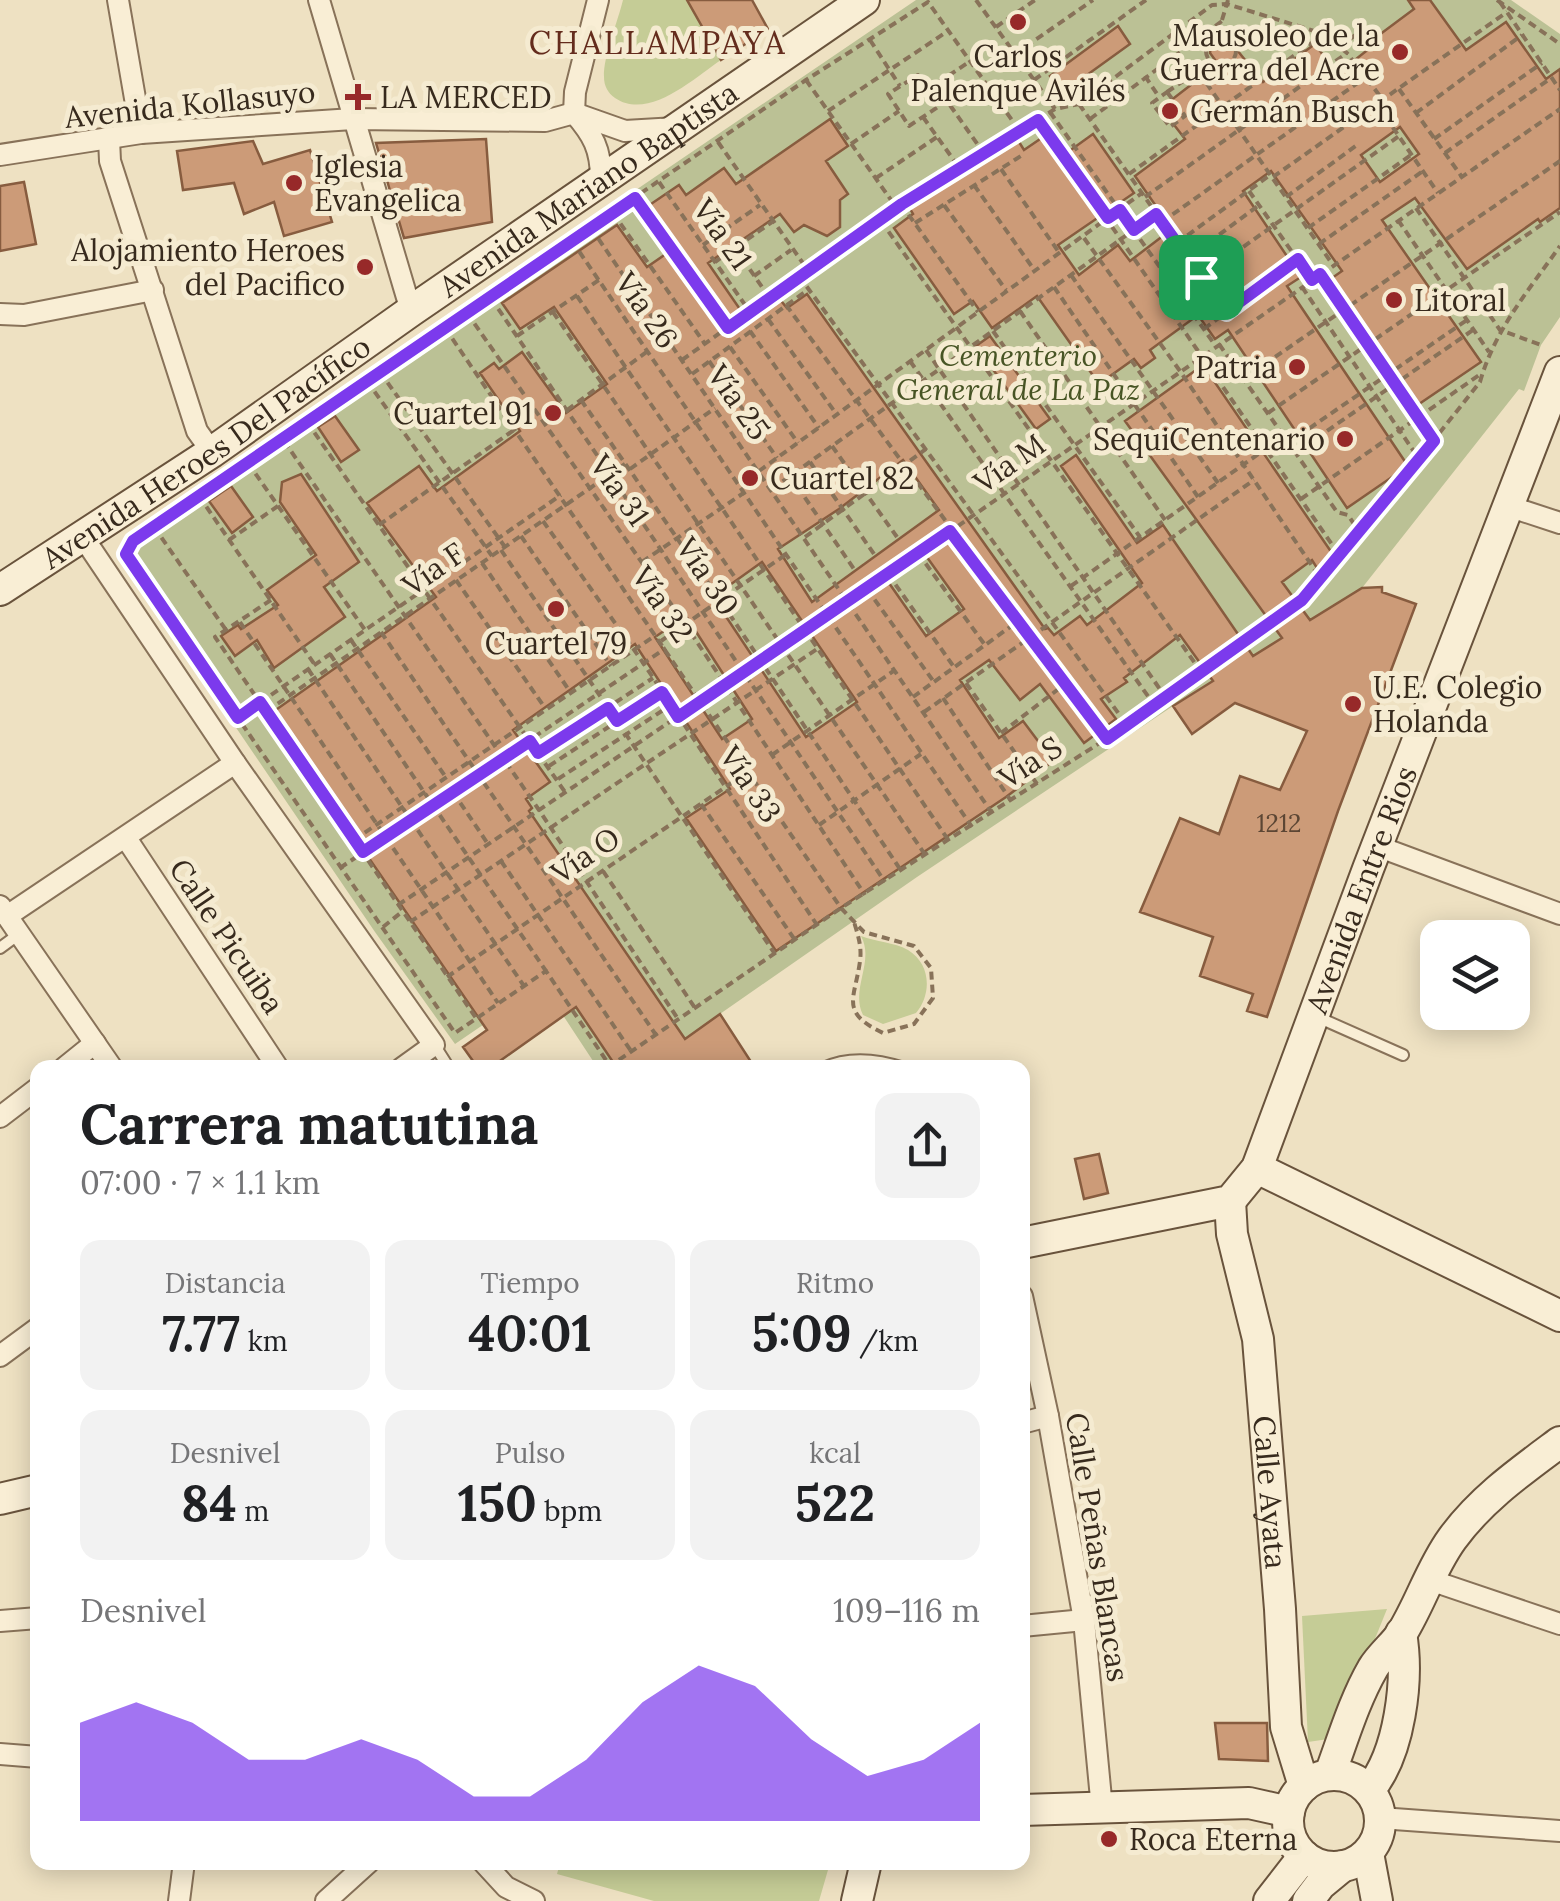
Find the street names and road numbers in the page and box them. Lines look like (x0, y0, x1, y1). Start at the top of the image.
street label: Avenida Kollasuyo (62, 72, 317, 137)
street label: Avenida Mariano Baptista (431, 73, 745, 306)
street label: Vía 21 (684, 190, 761, 277)
street label: Vía 26 (607, 264, 687, 355)
street label: Avenida Heroes Del Pacífico (33, 327, 378, 577)
street label: Vía 25 (699, 356, 778, 447)
street label: Vía M (965, 425, 1052, 502)
street label: Vía 31 (581, 446, 658, 533)
street label: Vía 30 (668, 529, 748, 622)
street label: Vía F (394, 534, 471, 604)
street label: Vía 32 (623, 558, 702, 649)
street label: Vía S (990, 728, 1069, 797)
street label: Vía 33 (711, 738, 790, 830)
street label: Avenida Entre Rios (1297, 761, 1425, 1019)
street label: Vía O (543, 818, 627, 892)
street label: Calle Picuiba (161, 851, 293, 1021)
street label: Calle Peñas Blancas (1058, 1410, 1138, 1684)
street label: Calle Ayata (1245, 1414, 1296, 1570)

